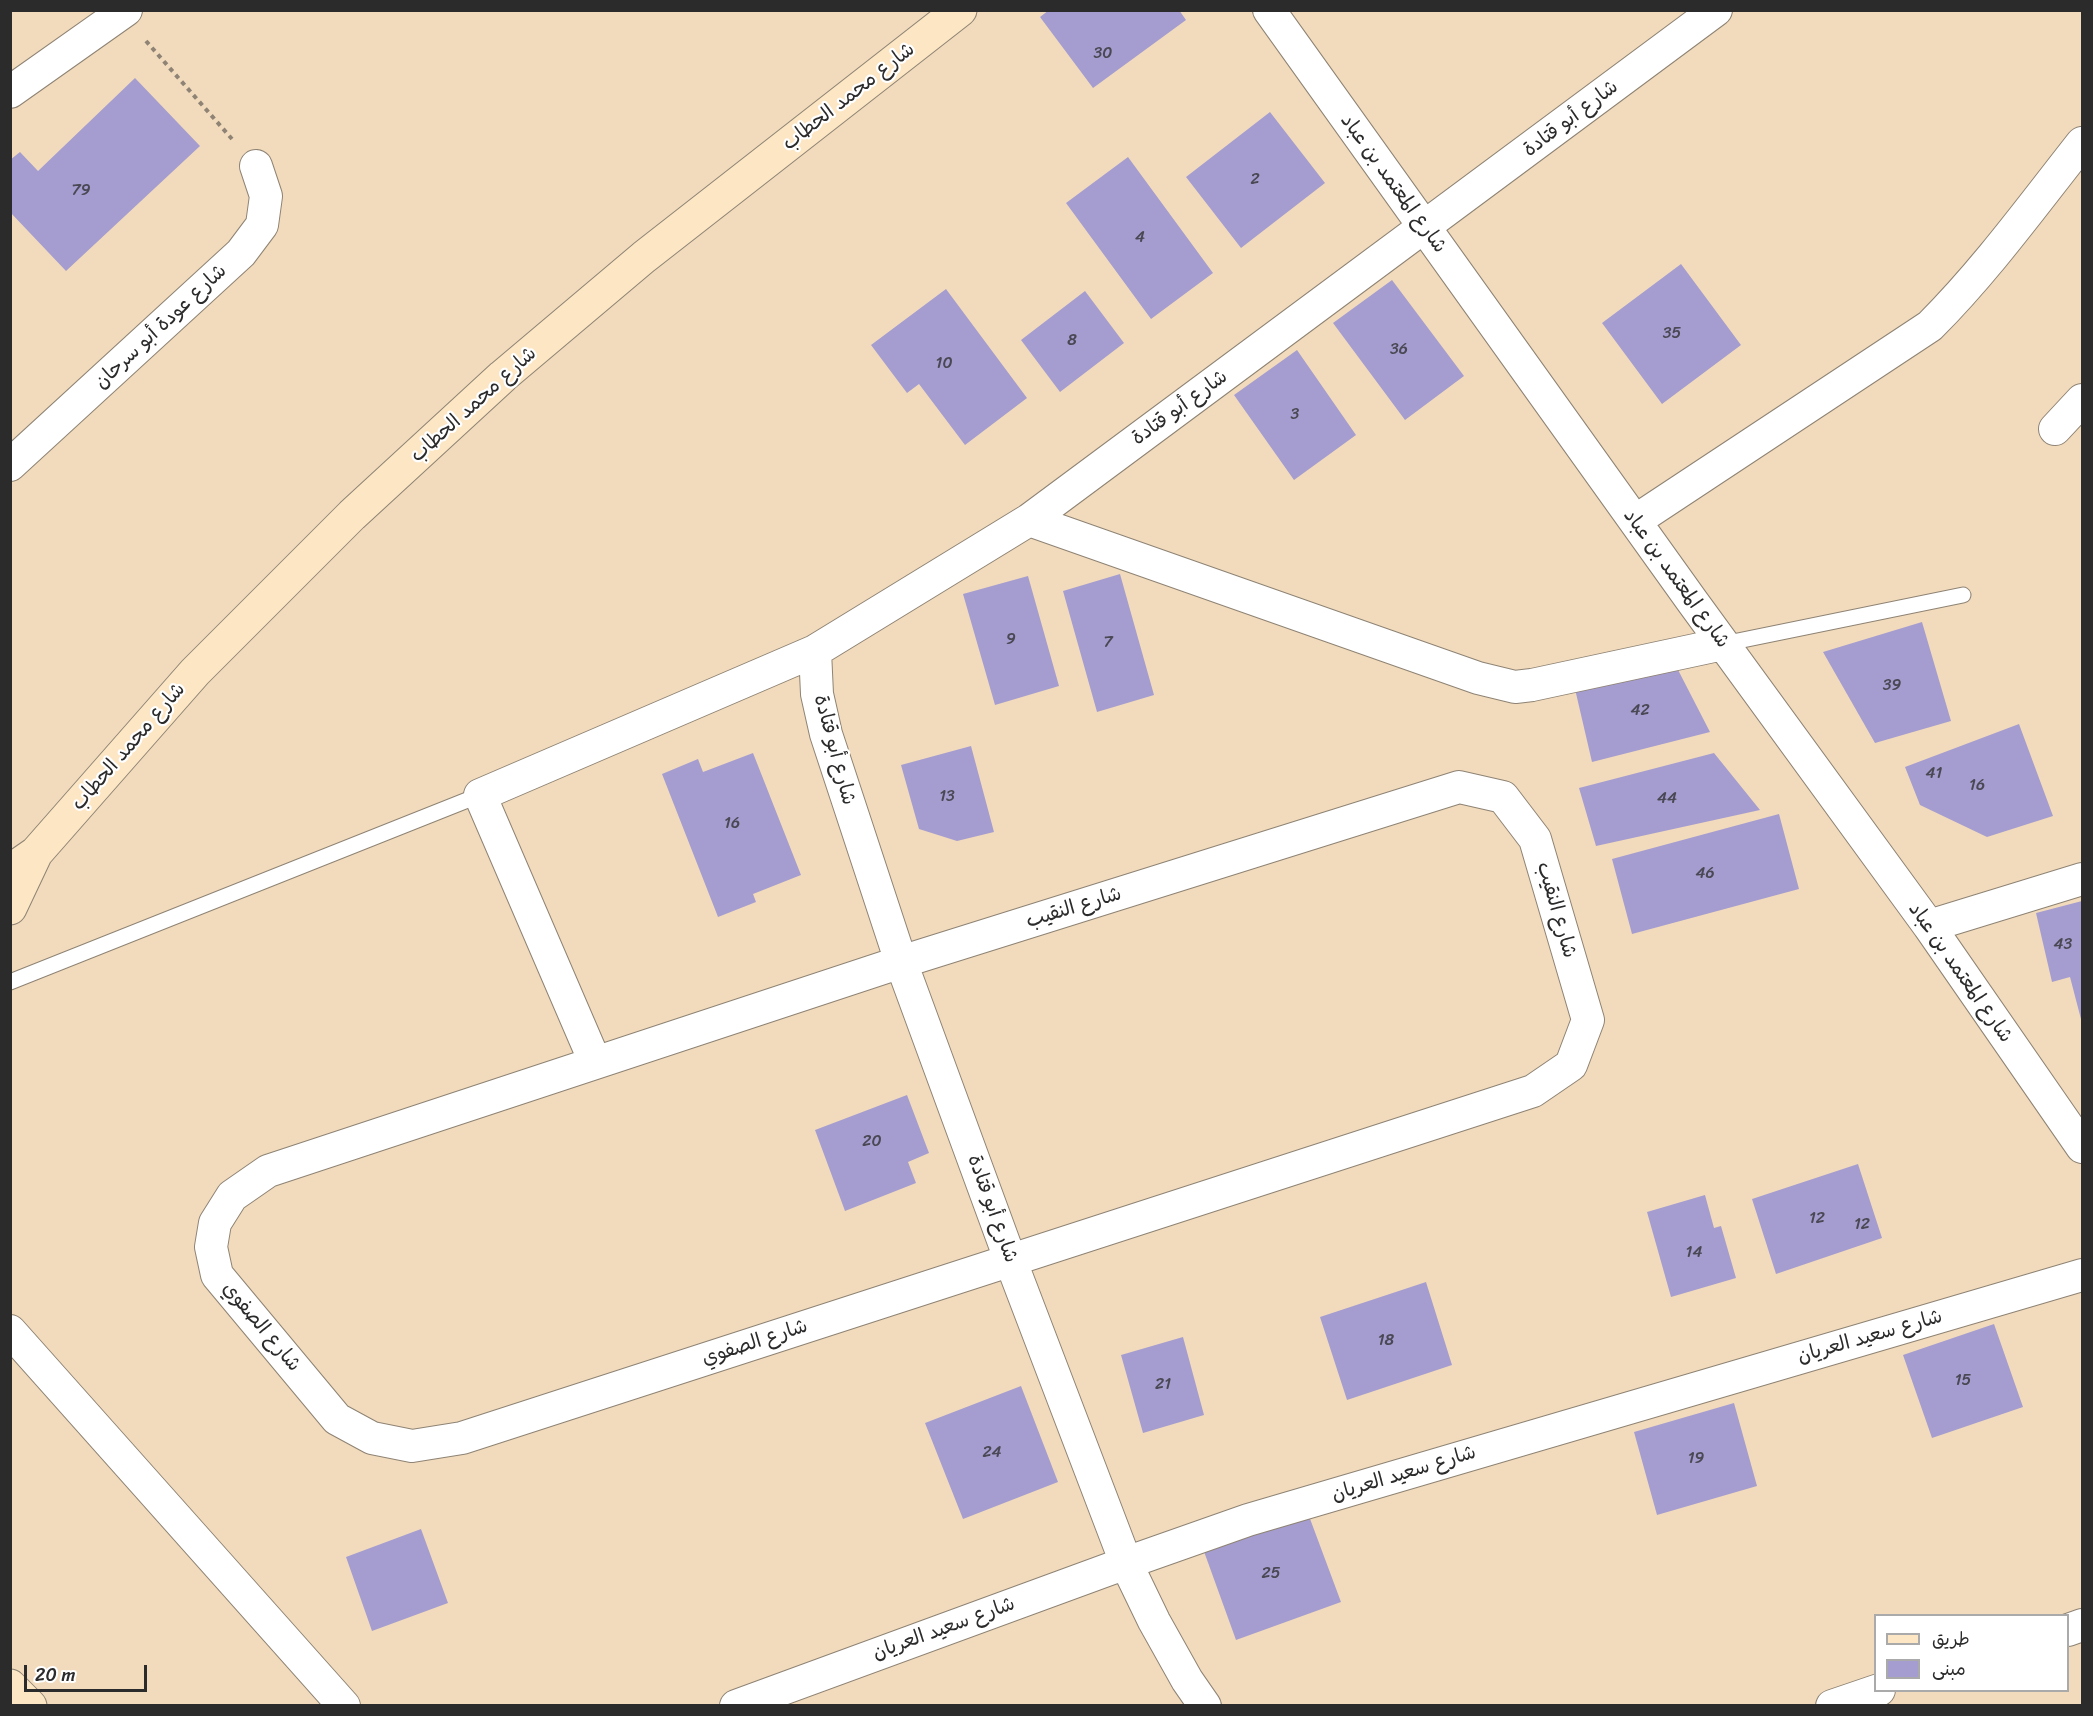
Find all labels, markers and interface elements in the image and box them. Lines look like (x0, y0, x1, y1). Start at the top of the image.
street label: شارع محمد الحطاب (778, 38, 920, 156)
house number: 30 (1094, 44, 1112, 64)
street label: شارع أبو قتادة (1519, 75, 1623, 163)
street label: شارع المعتمد بن عباد (1335, 110, 1451, 258)
house number: 2 (1250, 170, 1260, 190)
house number: 79 (72, 181, 90, 201)
house number: 4 (1135, 228, 1145, 248)
street label: شارع عودة أبو سرحان (90, 259, 232, 395)
house number: 35 (1663, 324, 1681, 344)
house number: 8 (1067, 331, 1077, 351)
house number: 36 (1390, 340, 1408, 360)
street label: شارع محمد الحطاب (406, 342, 542, 468)
house number: 10 (936, 354, 952, 374)
street label: شارع أبو قتادة (1127, 365, 1233, 451)
house number: 3 (1291, 405, 1299, 425)
street label: شارع المعتمد بن عباد (1618, 505, 1734, 653)
house number: 9 (1006, 630, 1016, 650)
house number: 7 (1103, 633, 1113, 653)
house number: 39 (1883, 676, 1901, 696)
street label: شارع محمد الحطاب (67, 678, 191, 816)
street label: شارع أبو قتادة (808, 692, 860, 808)
house number: 42 (1630, 701, 1650, 721)
house number: 41 (1926, 764, 1942, 784)
house number: 16 (1969, 776, 1985, 796)
house number: 13 (939, 787, 955, 807)
house number: 44 (1657, 789, 1677, 809)
house number: 16 (724, 814, 740, 834)
street label: شارع النقيب (1531, 859, 1581, 961)
house number: 46 (1695, 864, 1715, 884)
street label: شارع النقيب (1023, 882, 1125, 934)
street label: شارع المعتمد بن عباد (1903, 898, 2017, 1048)
house number: 43 (2054, 935, 2072, 955)
house number: 20 (862, 1132, 882, 1152)
street label: شارع أبو قتادة (961, 1152, 1023, 1266)
house number: 12 (1809, 1209, 1825, 1229)
house number: 12 (1854, 1215, 1870, 1235)
house number: 14 (1686, 1243, 1702, 1263)
street label: شارع الصفوي (217, 1277, 305, 1377)
street label: شارع سعيد العريان (1795, 1305, 1945, 1369)
street label: شارع الصفوي (699, 1315, 811, 1371)
house number: 18 (1378, 1331, 1394, 1351)
house number: 15 (1955, 1371, 1971, 1391)
house number: 21 (1155, 1375, 1171, 1395)
street label: شارع سعيد العريان (1329, 1441, 1479, 1507)
house number: 24 (982, 1443, 1002, 1463)
house number: 19 (1688, 1449, 1704, 1469)
house number: 25 (1261, 1564, 1281, 1584)
street label: شارع سعيد العريان (870, 1592, 1018, 1666)
legend (1874, 1614, 2069, 1692)
text: طريق (1932, 1623, 1970, 1655)
scale bar (27, 1653, 150, 1691)
text: مبنى (1932, 1653, 1966, 1685)
text: 20 m (35, 1659, 75, 1691)

